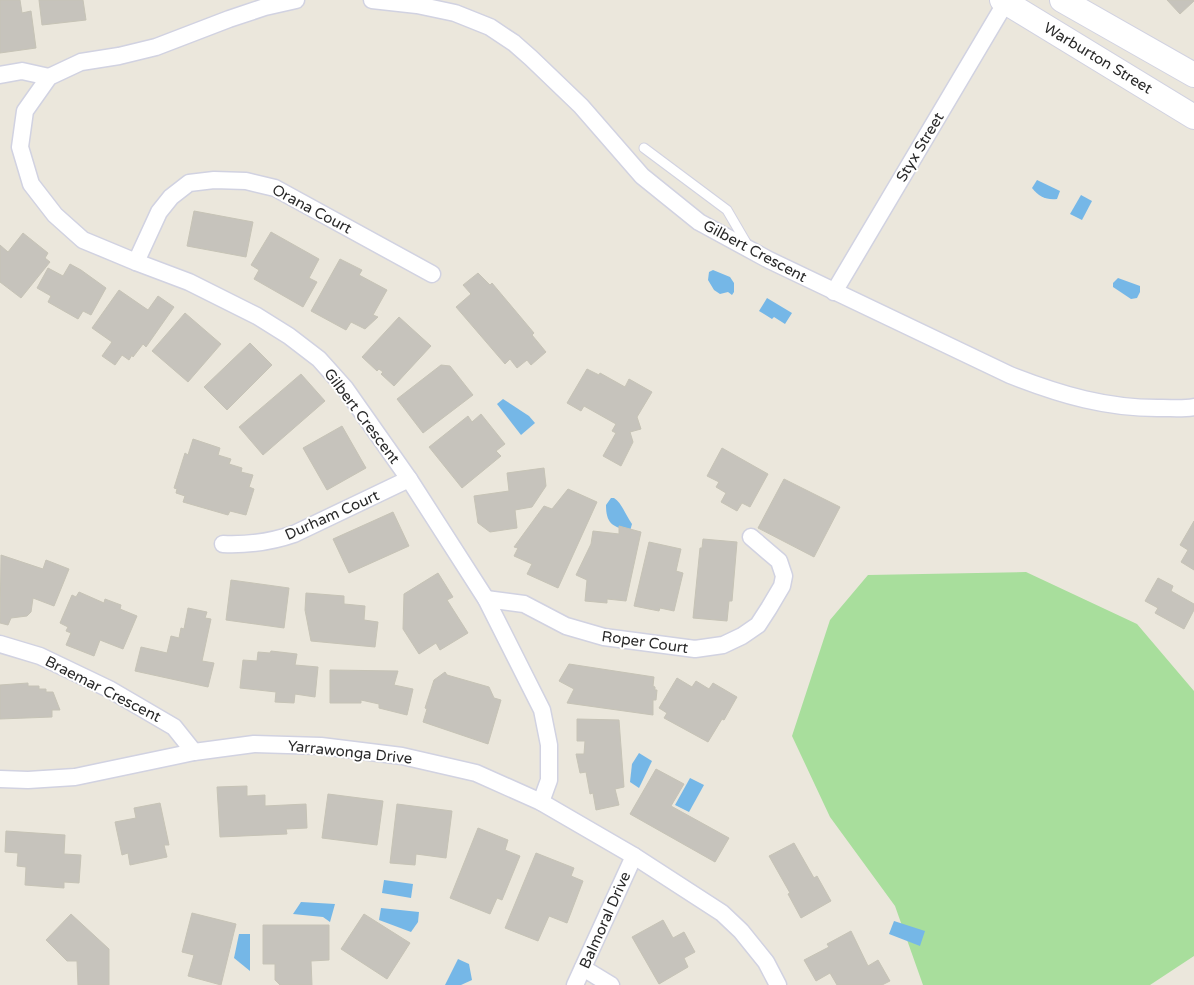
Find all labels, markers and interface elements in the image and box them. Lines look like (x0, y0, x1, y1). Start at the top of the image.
street label: Warburton Street (1040, 18, 1156, 98)
street label: Styx Street (892, 109, 948, 185)
street label: Orana Court (269, 180, 355, 238)
street label: Gilbert Crescent (700, 216, 810, 286)
street label: Gilbert Crescent (320, 365, 404, 467)
street label: Durham Court (282, 486, 382, 544)
street label: Roper Court (601, 627, 690, 657)
street label: Braemar Crescent (42, 652, 164, 726)
street label: Yarrawonga Drive (287, 736, 413, 768)
street label: Balmoral Drive (576, 869, 634, 971)

